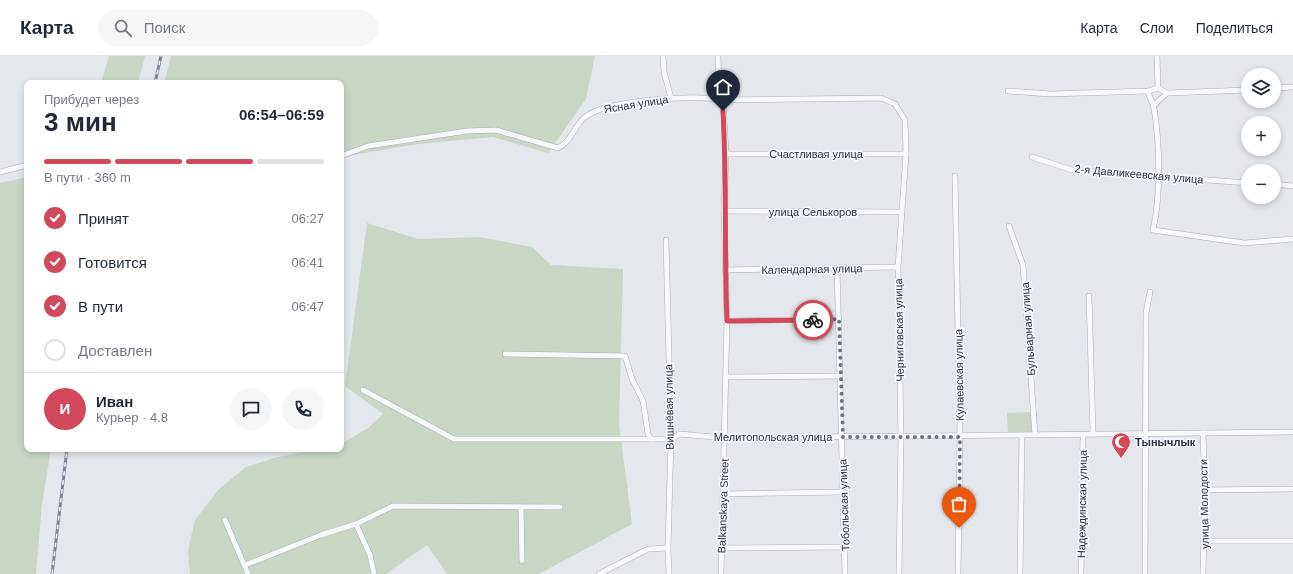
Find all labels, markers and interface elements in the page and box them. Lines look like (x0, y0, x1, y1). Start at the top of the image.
search box (98, 10, 378, 46)
text: Карта (20, 17, 74, 38)
icon: search (112, 17, 134, 39)
text: Поиск (144, 19, 185, 36)
text: Карта (1080, 20, 1118, 36)
text: Слои (1140, 20, 1174, 36)
text: Поделиться (1196, 20, 1273, 36)
map controls (1241, 68, 1281, 204)
button: layers (1241, 68, 1281, 108)
pin (706, 70, 740, 111)
icon: home (712, 76, 734, 98)
text: Прибудет через (44, 92, 139, 107)
street label: Ясная улица (603, 93, 670, 115)
text: 06:54–06:59 (239, 106, 324, 123)
text: 3 мин (44, 107, 117, 137)
button: + (1241, 116, 1281, 156)
street label: Счастливая улица (769, 148, 864, 160)
street label: 2-я Давликеевская улица (1074, 162, 1205, 186)
button: − (1241, 164, 1281, 204)
text: В пути · 360 m (44, 170, 131, 185)
street label: улица Селькоров (769, 206, 857, 218)
icon: check (44, 207, 66, 229)
text: Принят (78, 210, 129, 227)
text: 06:27 (291, 211, 324, 226)
icon: check (44, 251, 66, 273)
text: Готовится (78, 254, 147, 271)
text: 06:41 (291, 255, 324, 270)
street label: Календарная улица (761, 262, 864, 276)
street label: Черниговская улица (892, 277, 906, 382)
street label: Бульварная улица (1019, 281, 1037, 376)
icon: check (44, 295, 66, 317)
text: В пути (78, 298, 123, 315)
text: 06:47 (291, 299, 324, 314)
courier (793, 300, 833, 340)
icon: bike (802, 309, 824, 331)
street label: Кулаевская улица (952, 328, 966, 421)
text: Доставлен (78, 342, 152, 359)
street label: Вишнёвая улица (662, 363, 676, 450)
button: chat (230, 388, 272, 430)
button: phone (282, 388, 324, 430)
text: Иван (96, 393, 133, 410)
text: И (60, 400, 70, 417)
text: Курьер · 4.8 (96, 410, 168, 425)
street label: Мелитопольская улица (714, 431, 833, 443)
mosque icon: Тынычлык (1110, 431, 1132, 459)
place label: Тынычлык (1135, 436, 1196, 448)
street label: Надеждинская улица (1075, 449, 1089, 558)
street label: Balkanskaya Street (715, 458, 731, 554)
street label: Тобольская улица (836, 458, 852, 551)
street label: улица Молодости (1197, 459, 1211, 549)
pin (942, 487, 976, 528)
icon: bag (948, 493, 970, 515)

